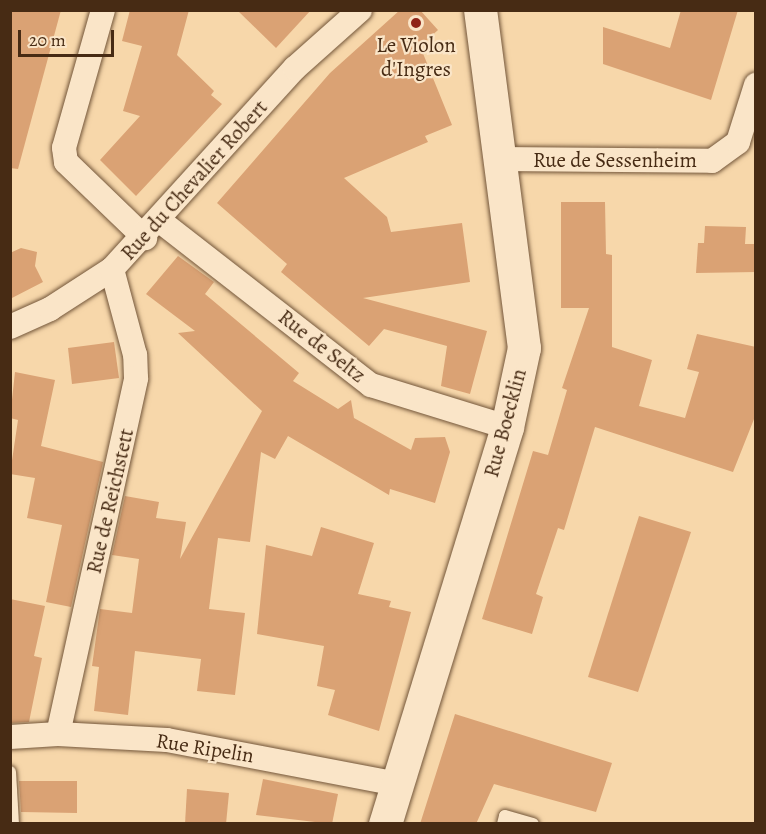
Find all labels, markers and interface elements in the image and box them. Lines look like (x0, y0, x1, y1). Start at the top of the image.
marker: Le Violon d'Ingres (409, 16, 423, 30)
scale bar (21, 18, 117, 56)
text: 20 m (29, 28, 66, 52)
place label: Le Violon d'Ingres (376, 32, 456, 82)
street label: Rue du Chevalier Robert (115, 95, 273, 265)
street label: Rue de Sessenheim (533, 147, 697, 173)
street label: Rue de Seltz (273, 304, 371, 388)
street label: Rue Boecklin (478, 366, 532, 480)
street label: Rue de Reichstett (81, 426, 139, 576)
street label: Rue Ripelin (154, 728, 256, 768)

